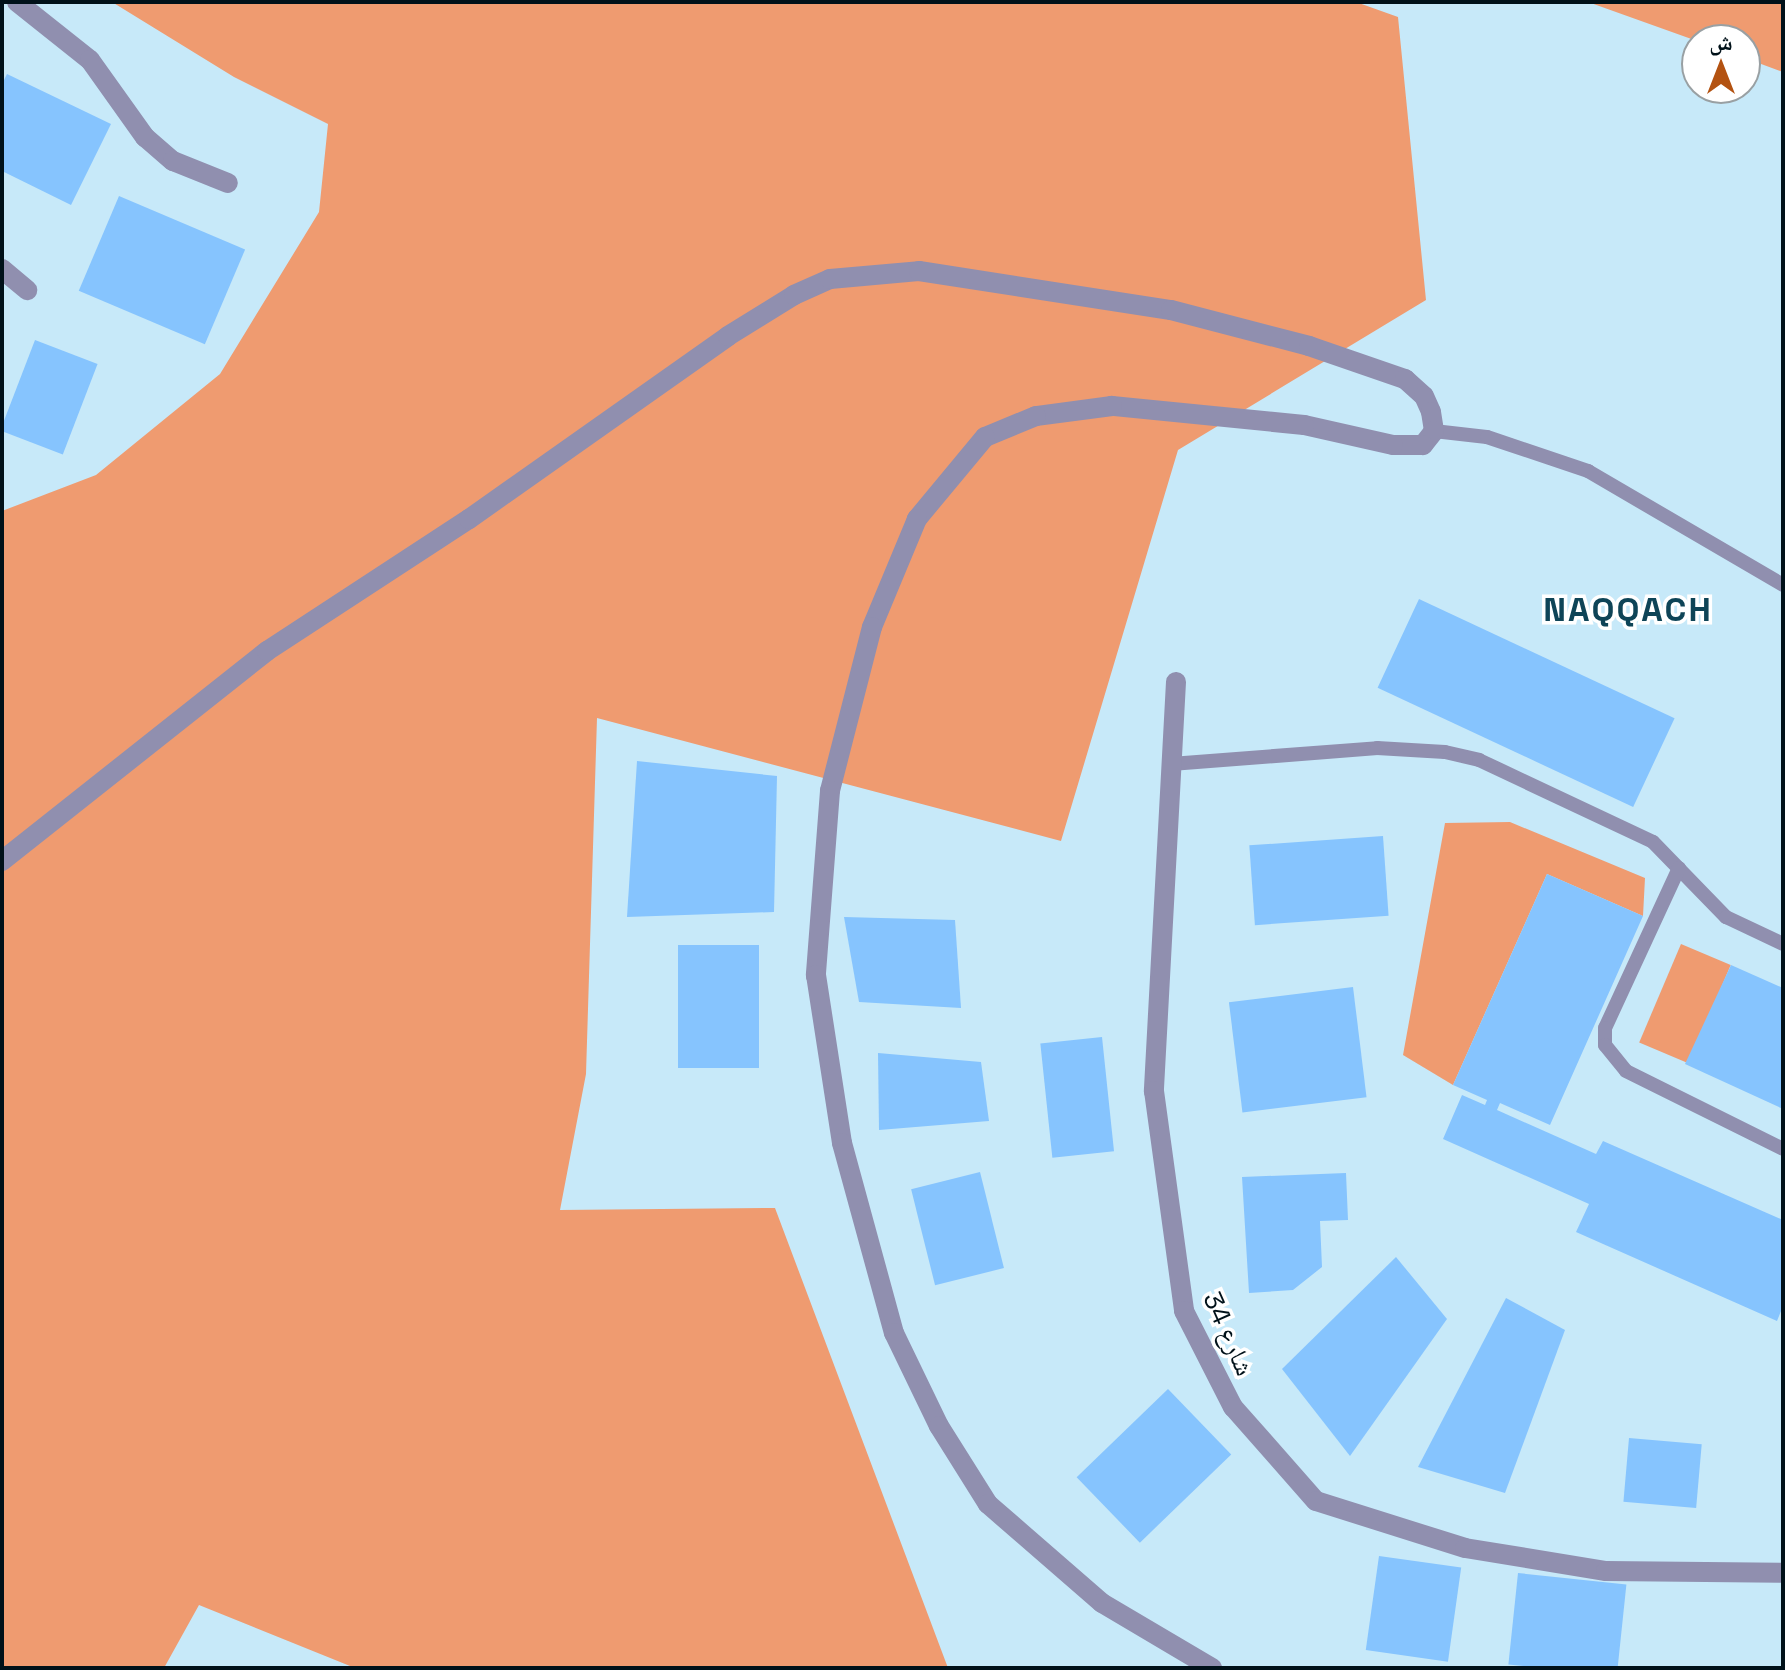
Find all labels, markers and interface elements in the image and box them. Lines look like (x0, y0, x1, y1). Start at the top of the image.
north arrow (1681, 24, 1761, 104)
text: ش (1709, 28, 1733, 56)
district label: NAQQACH (1543, 590, 1713, 630)
street label: شارع 34 (1196, 1287, 1260, 1381)

